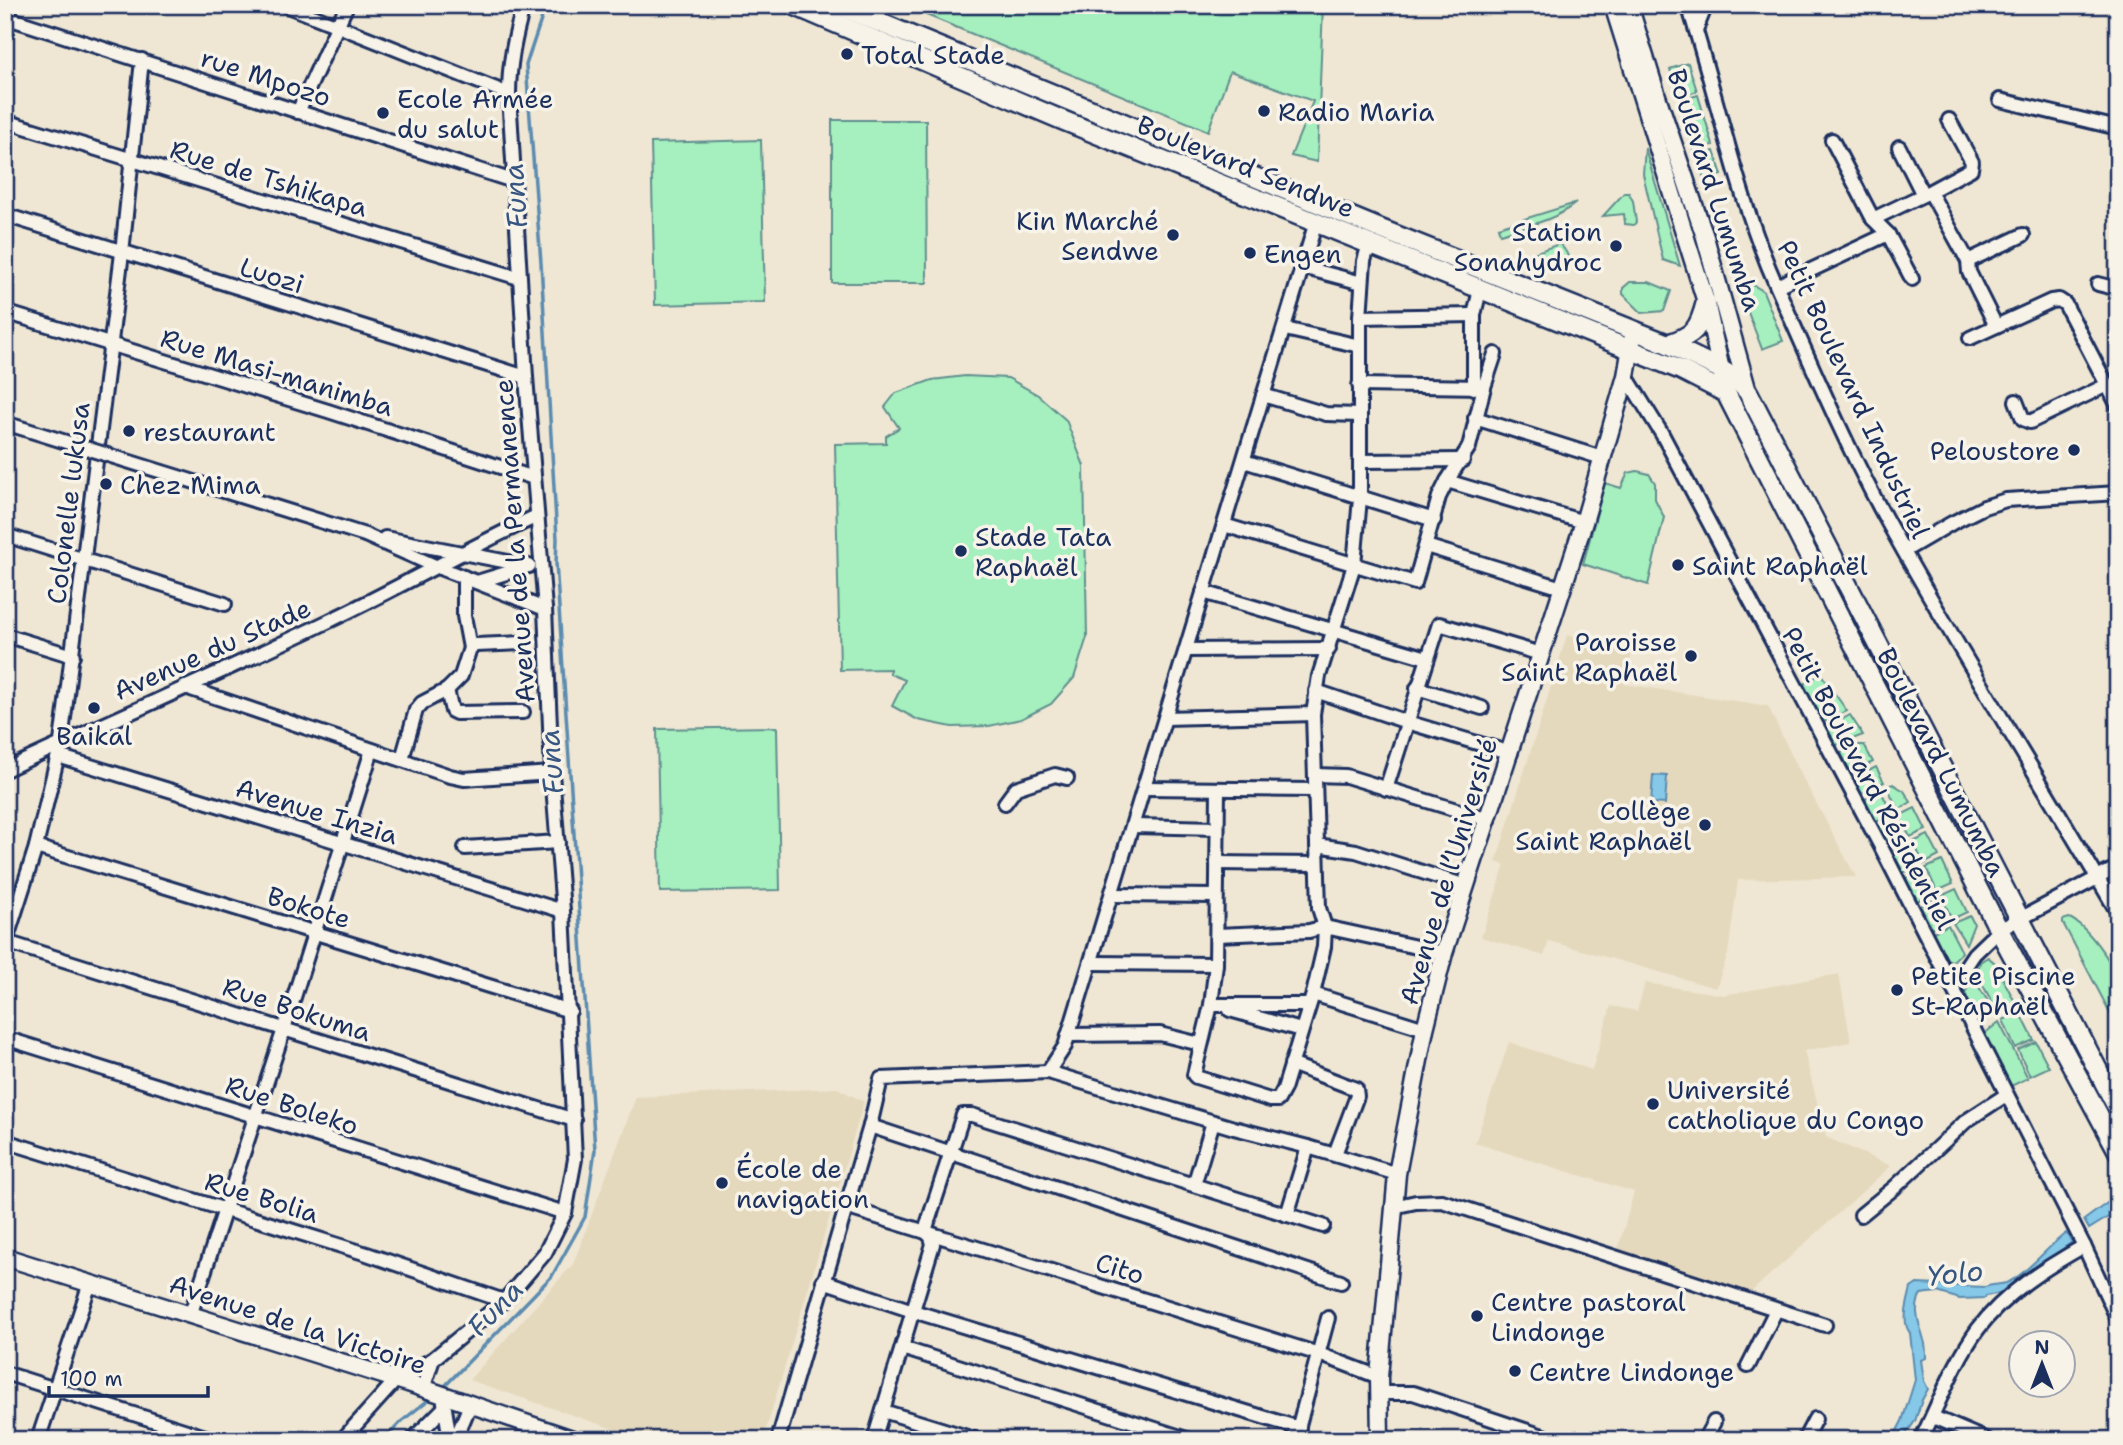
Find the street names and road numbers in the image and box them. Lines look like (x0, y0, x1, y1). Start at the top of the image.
street label: rue Mpozo (196, 39, 336, 115)
street label: Boulevard Lumumba (1659, 64, 1771, 316)
street label: Boulevard Sendwe (1132, 106, 1360, 226)
street label: Rue de Tshikapa (166, 131, 372, 225)
street label: Petit Boulevard Industriel (1769, 234, 1939, 544)
street label: Luozi (236, 249, 308, 301)
street label: Rue Masi-manimba (156, 320, 398, 424)
street label: Avenue de la Permanence (485, 378, 543, 704)
street label: Colonelle lukusa (38, 400, 98, 606)
street label: Avenue du Stade (108, 590, 316, 708)
street label: Petit Boulevard Résidentiel (1774, 621, 1964, 936)
street label: Boulevard Lumumba (1869, 641, 2015, 883)
street label: Avenue de l’Université (1391, 733, 1505, 1009)
street label: Avenue Inzia (232, 770, 402, 852)
street label: Bokote (263, 878, 355, 936)
street label: Rue Bokuma (218, 969, 376, 1049)
street label: Rue Boleko (221, 1067, 363, 1143)
street label: Rue Bolia (201, 1163, 323, 1231)
street label: Cito (1091, 1244, 1149, 1292)
street label: Avenue de la Victoire (165, 1266, 431, 1382)

